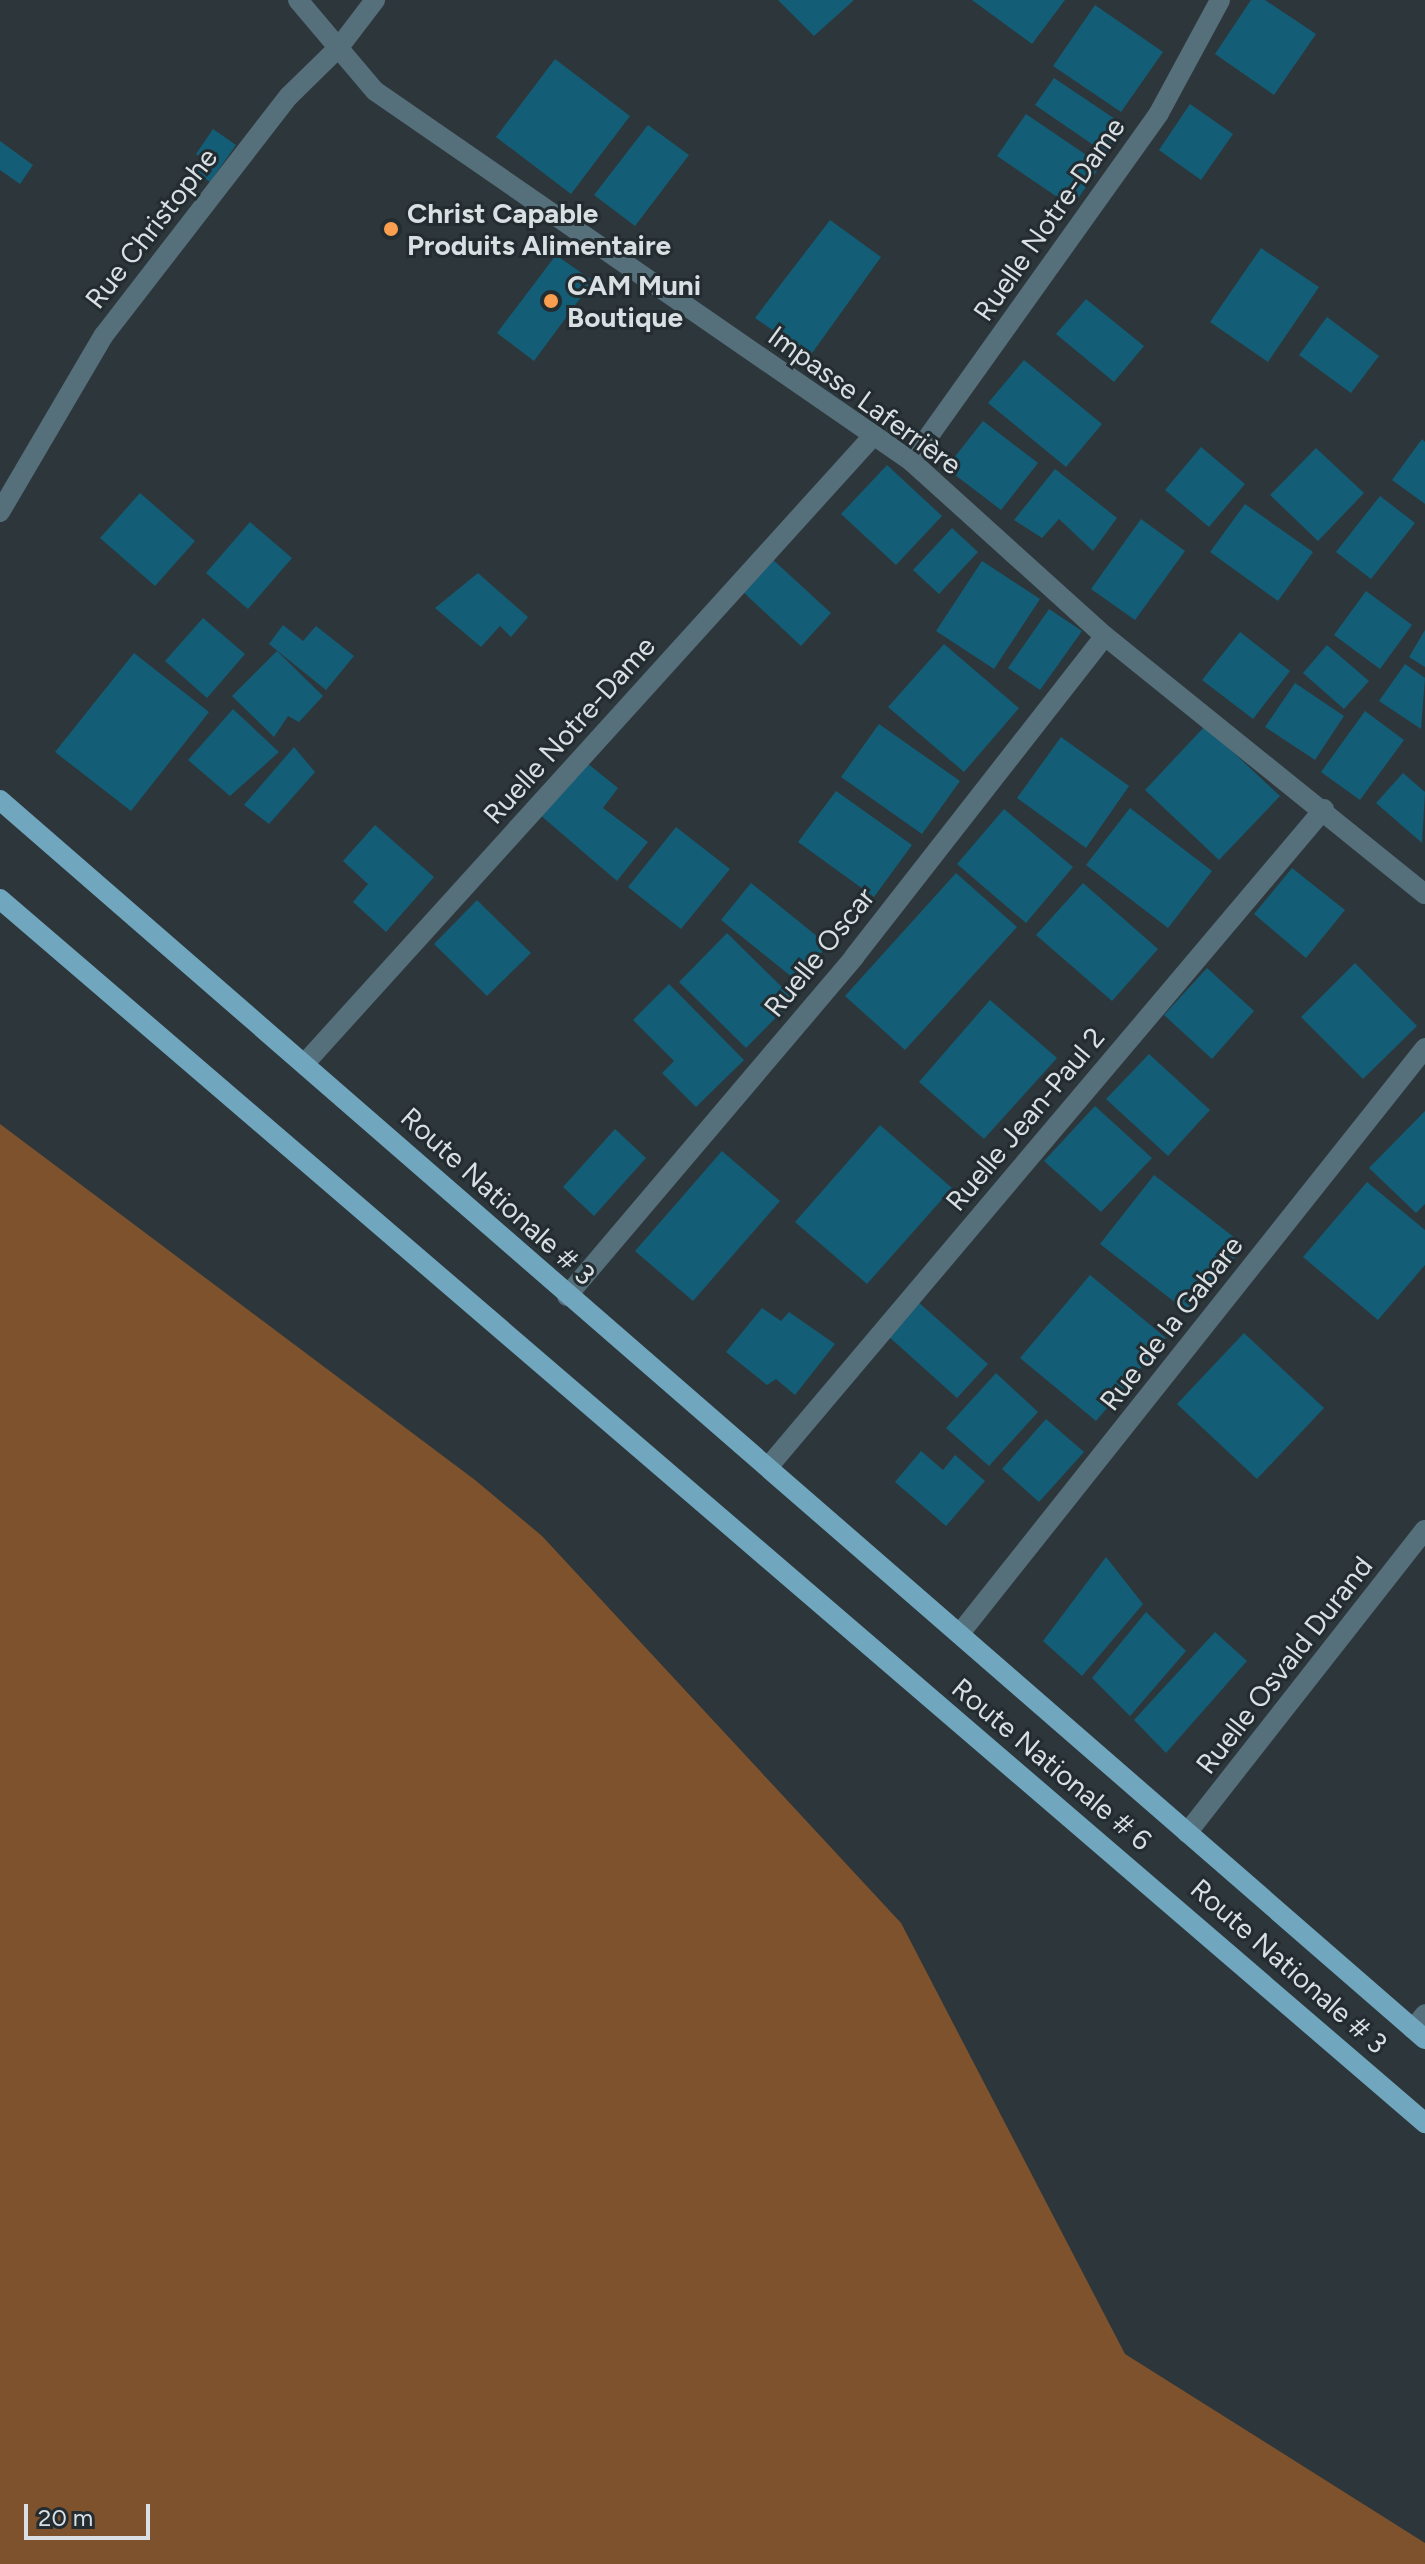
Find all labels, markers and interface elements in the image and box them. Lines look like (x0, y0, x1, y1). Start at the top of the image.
street label: Ruelle Notre-Dame (966, 111, 1132, 327)
street label: Rue Christophe (78, 141, 224, 315)
place label: Christ Capable Produits Alimentaire (407, 196, 671, 262)
marker: Christ Capable Produits Alimentaire (382, 220, 400, 238)
place label: CAM Muni Boutique (567, 268, 701, 334)
marker: CAM Muni Boutique (542, 292, 560, 310)
street label: Impasse Laferrière (762, 319, 968, 481)
street label: Ruelle Notre-Dame (476, 629, 662, 831)
street label: Ruelle Oscar (757, 881, 881, 1023)
street label: Ruelle Jean-Paul 2 (939, 1021, 1111, 1217)
street label: Route Nationale # 3 (394, 1100, 602, 1292)
street label: Rue de la Gabare (1092, 1229, 1250, 1417)
street label: Ruelle Osvald Durand (1189, 1550, 1379, 1780)
street label: Route Nationale # 6 (945, 1671, 1159, 1857)
street label: Route Nationale # 3 (1184, 1872, 1394, 2060)
scale bar (28, 2488, 154, 2538)
text: 20 m (38, 2503, 93, 2532)

